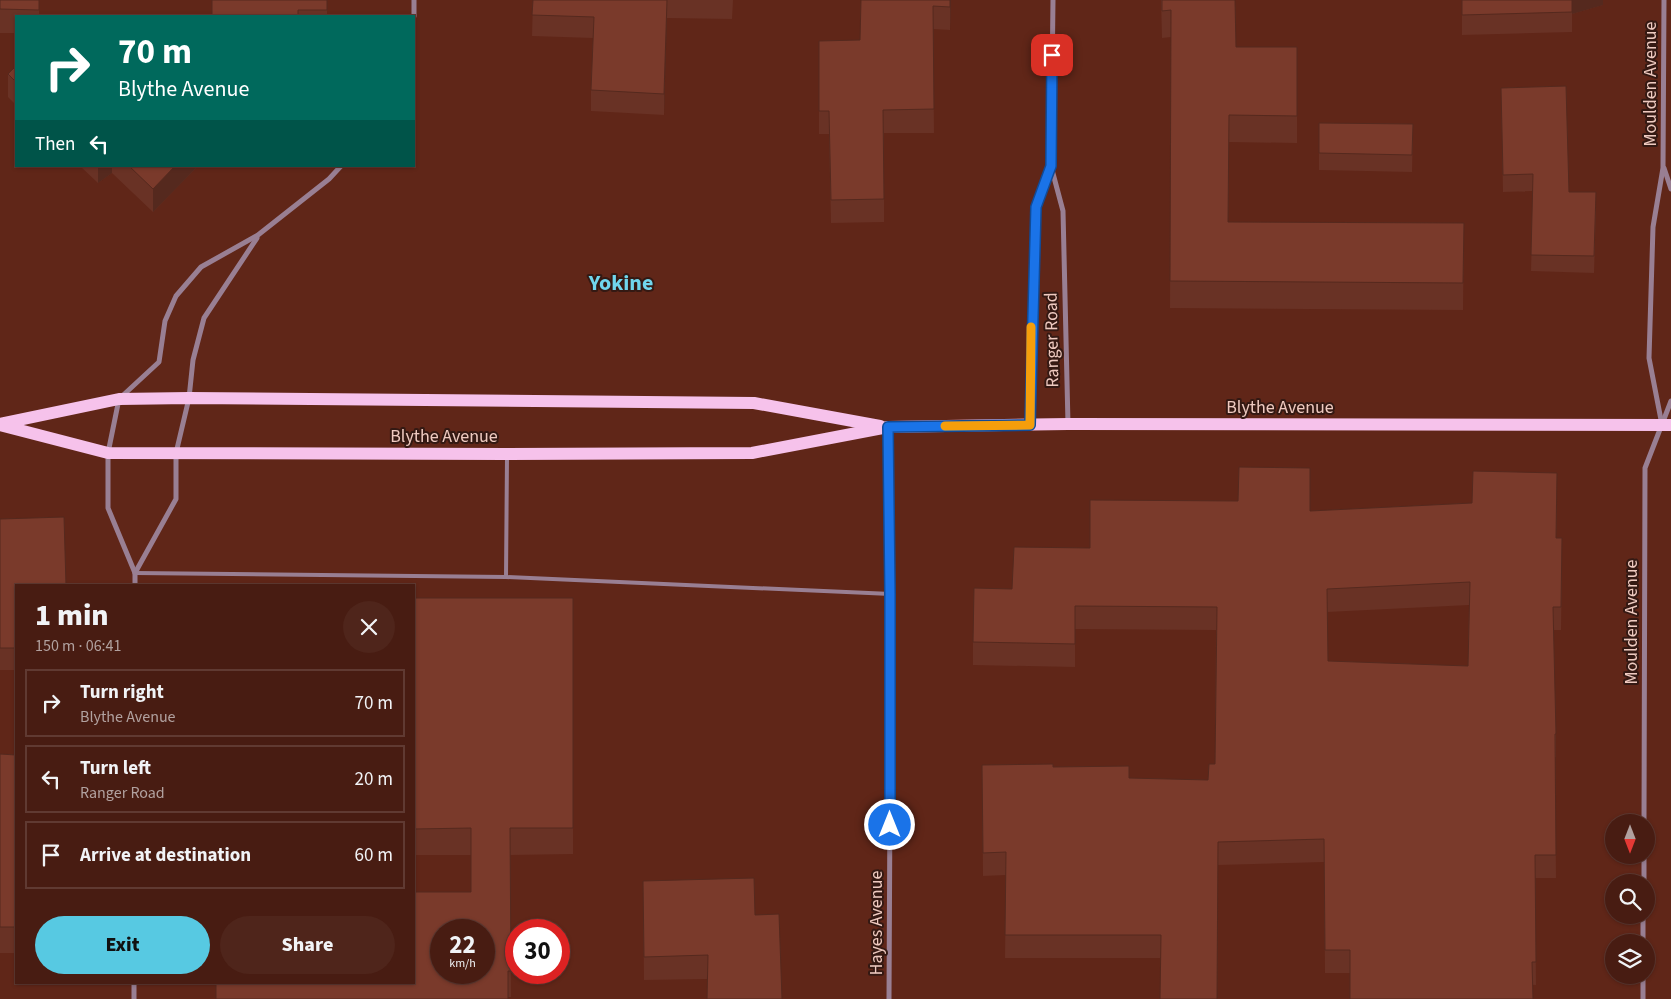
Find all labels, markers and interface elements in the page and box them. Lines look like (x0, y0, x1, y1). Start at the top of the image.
street label: Moulden Avenue (1638, 21, 1663, 147)
text: 70 m (118, 27, 192, 77)
pin (1031, 34, 1073, 76)
icon: right (35, 35, 100, 100)
icon: arrive (1038, 41, 1066, 69)
text: Blythe Avenue (118, 73, 249, 105)
icon: left (85, 130, 113, 158)
text: Then (35, 131, 75, 158)
district label: Yokine (588, 267, 653, 299)
street label: Ranger Road (1039, 292, 1065, 388)
street label: Blythe Avenue (1226, 395, 1334, 420)
street label: Blythe Avenue (390, 424, 498, 449)
street label: Moulden Avenue (1619, 559, 1644, 685)
text: 1 min (35, 594, 109, 637)
button: close (343, 601, 395, 653)
text: 150 m · 06:41 (35, 635, 122, 657)
text: Turn right (80, 679, 164, 706)
icon: right (37, 689, 65, 717)
text: 70 m (355, 690, 393, 717)
text: Blythe Avenue (80, 706, 176, 728)
text: Turn left (80, 755, 151, 782)
icon: left (37, 765, 65, 793)
text: 20 m (355, 766, 393, 793)
text: Ranger Road (80, 782, 165, 804)
position arrow (863, 798, 915, 850)
north arrow (1605, 814, 1655, 864)
map controls (1605, 814, 1655, 984)
icon: arrive (37, 841, 65, 869)
text: Arrive at destination (80, 842, 251, 869)
text: 60 m (355, 842, 393, 869)
street label: Hayes Avenue (864, 871, 889, 975)
button: search (1605, 874, 1655, 924)
button: Exit (35, 916, 210, 974)
button: Share (220, 916, 395, 974)
speed limit sign: 30 (505, 919, 570, 984)
text: 22 (449, 927, 476, 963)
button: layers (1605, 934, 1655, 984)
text: km/h (449, 955, 476, 972)

